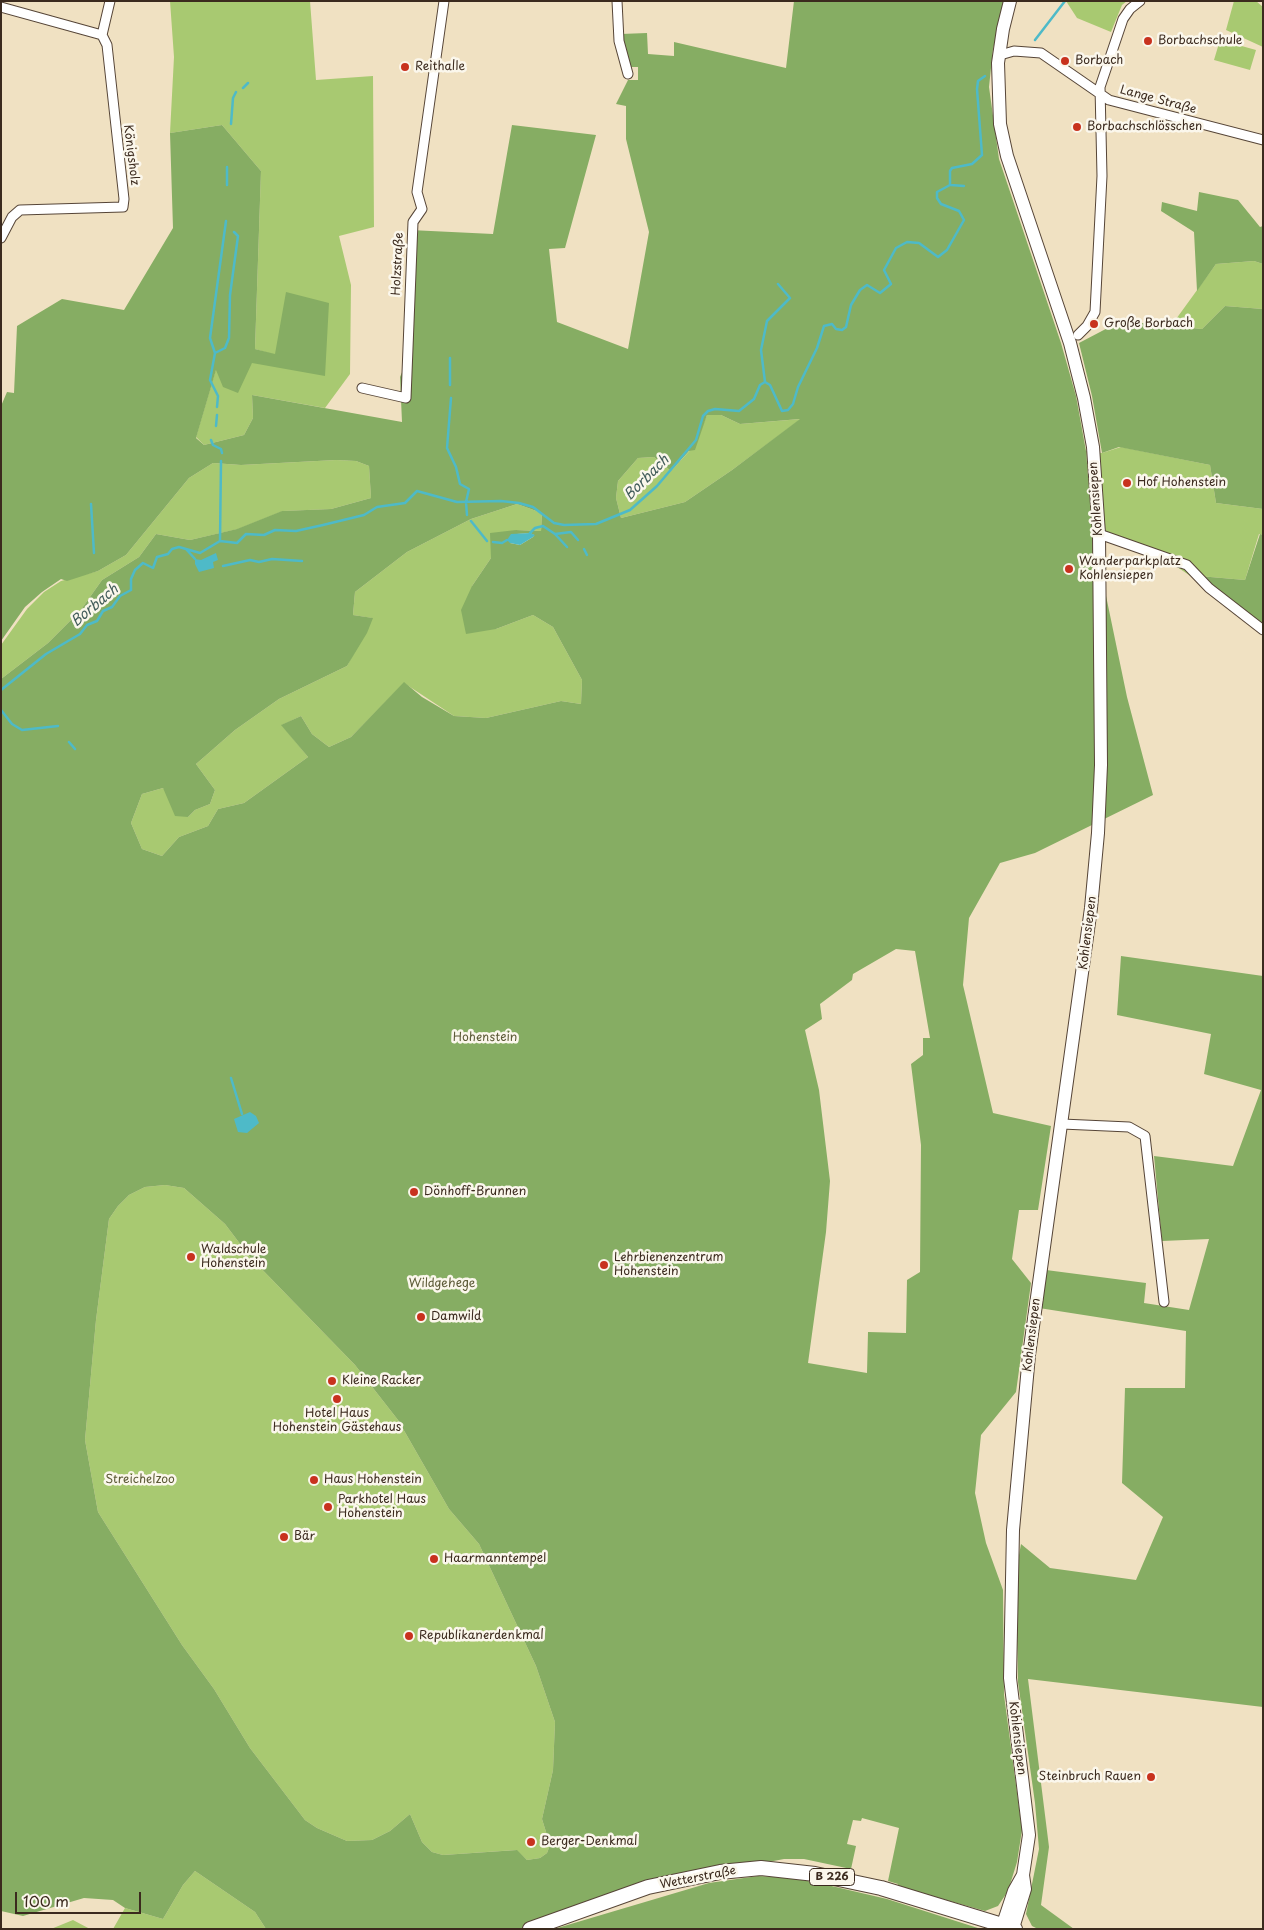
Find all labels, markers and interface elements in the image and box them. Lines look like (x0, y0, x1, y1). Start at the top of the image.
place label: Borbachschule (1158, 34, 1242, 48)
marker: Borbachschule (1142, 35, 1154, 47)
place label: Borbach (1075, 54, 1123, 68)
marker: Borbach (1059, 55, 1071, 67)
place label: Reithalle (415, 60, 465, 74)
marker: Reithalle (399, 61, 411, 73)
street label: Lange Straße (1118, 83, 1198, 117)
place label: Borbachschlösschen (1087, 120, 1202, 134)
marker: Borbachschlösschen (1071, 121, 1083, 133)
street label: Königsholz (120, 124, 142, 186)
street label: Holzstraße (389, 232, 407, 296)
place label: Große Borbach (1104, 317, 1193, 331)
marker: Große Borbach (1088, 318, 1100, 330)
water label: Borbach (621, 452, 673, 504)
street label: Kohlensiepen (1086, 461, 1106, 537)
place label: Hof Hohenstein (1137, 476, 1226, 490)
marker: Hof Hohenstein (1121, 477, 1133, 489)
place label: Wanderparkplatz Kohlensiepen (1079, 555, 1181, 583)
marker: Wanderparkplatz Kohlensiepen (1063, 563, 1075, 575)
water label: Borbach (68, 581, 122, 631)
street label: Kohlensiepen (1076, 895, 1100, 971)
park label: Hohenstein (453, 1031, 517, 1045)
place label: Dönhoff-Brunnen (424, 1185, 526, 1199)
marker: Dönhoff-Brunnen (408, 1186, 420, 1198)
place label: Waldschule Hohenstein (201, 1243, 266, 1271)
marker: Waldschule Hohenstein (185, 1251, 197, 1263)
place label: Lehrbienenzentrum Hohenstein (614, 1251, 723, 1279)
marker: Lehrbienenzentrum Hohenstein (598, 1259, 610, 1271)
park label: Wildgehege (409, 1277, 475, 1291)
street label: Kohlensiepen (1020, 1297, 1044, 1373)
place label: Damwild (431, 1310, 481, 1324)
marker: Damwild (415, 1311, 427, 1323)
place label: Kleine Racker (342, 1374, 421, 1388)
marker: Kleine Racker (326, 1375, 338, 1387)
marker: Hotel Haus Hohenstein Gästehaus (331, 1393, 343, 1405)
place label: Hotel Haus Hohenstein Gästehaus (273, 1407, 401, 1435)
park label: Streichelzoo (105, 1473, 175, 1487)
place label: Haus Hohenstein (324, 1473, 422, 1487)
marker: Haus Hohenstein (308, 1474, 320, 1486)
place label: Parkhotel Haus Hohenstein (338, 1493, 426, 1521)
marker: Parkhotel Haus Hohenstein (322, 1501, 334, 1513)
place label: Bär (294, 1530, 315, 1544)
marker: Bär (278, 1531, 290, 1543)
place label: Haarmanntempel (444, 1552, 546, 1566)
marker: Haarmanntempel (428, 1553, 440, 1565)
place label: Republikanerdenkmal (419, 1629, 544, 1643)
marker: Republikanerdenkmal (403, 1630, 415, 1642)
street label: Kohlensiepen (1005, 1700, 1029, 1776)
place label: Steinbruch Rauen (1039, 1770, 1141, 1784)
marker: Steinbruch Rauen (1145, 1771, 1157, 1783)
place label: Berger-Denkmal (541, 1835, 638, 1849)
marker: Berger-Denkmal (525, 1836, 537, 1848)
street label: Wetterstraße (659, 1864, 737, 1892)
road number: B 226 (810, 1868, 854, 1885)
scale bar (18, 1882, 144, 1914)
text: 100 m (23, 1889, 69, 1912)

